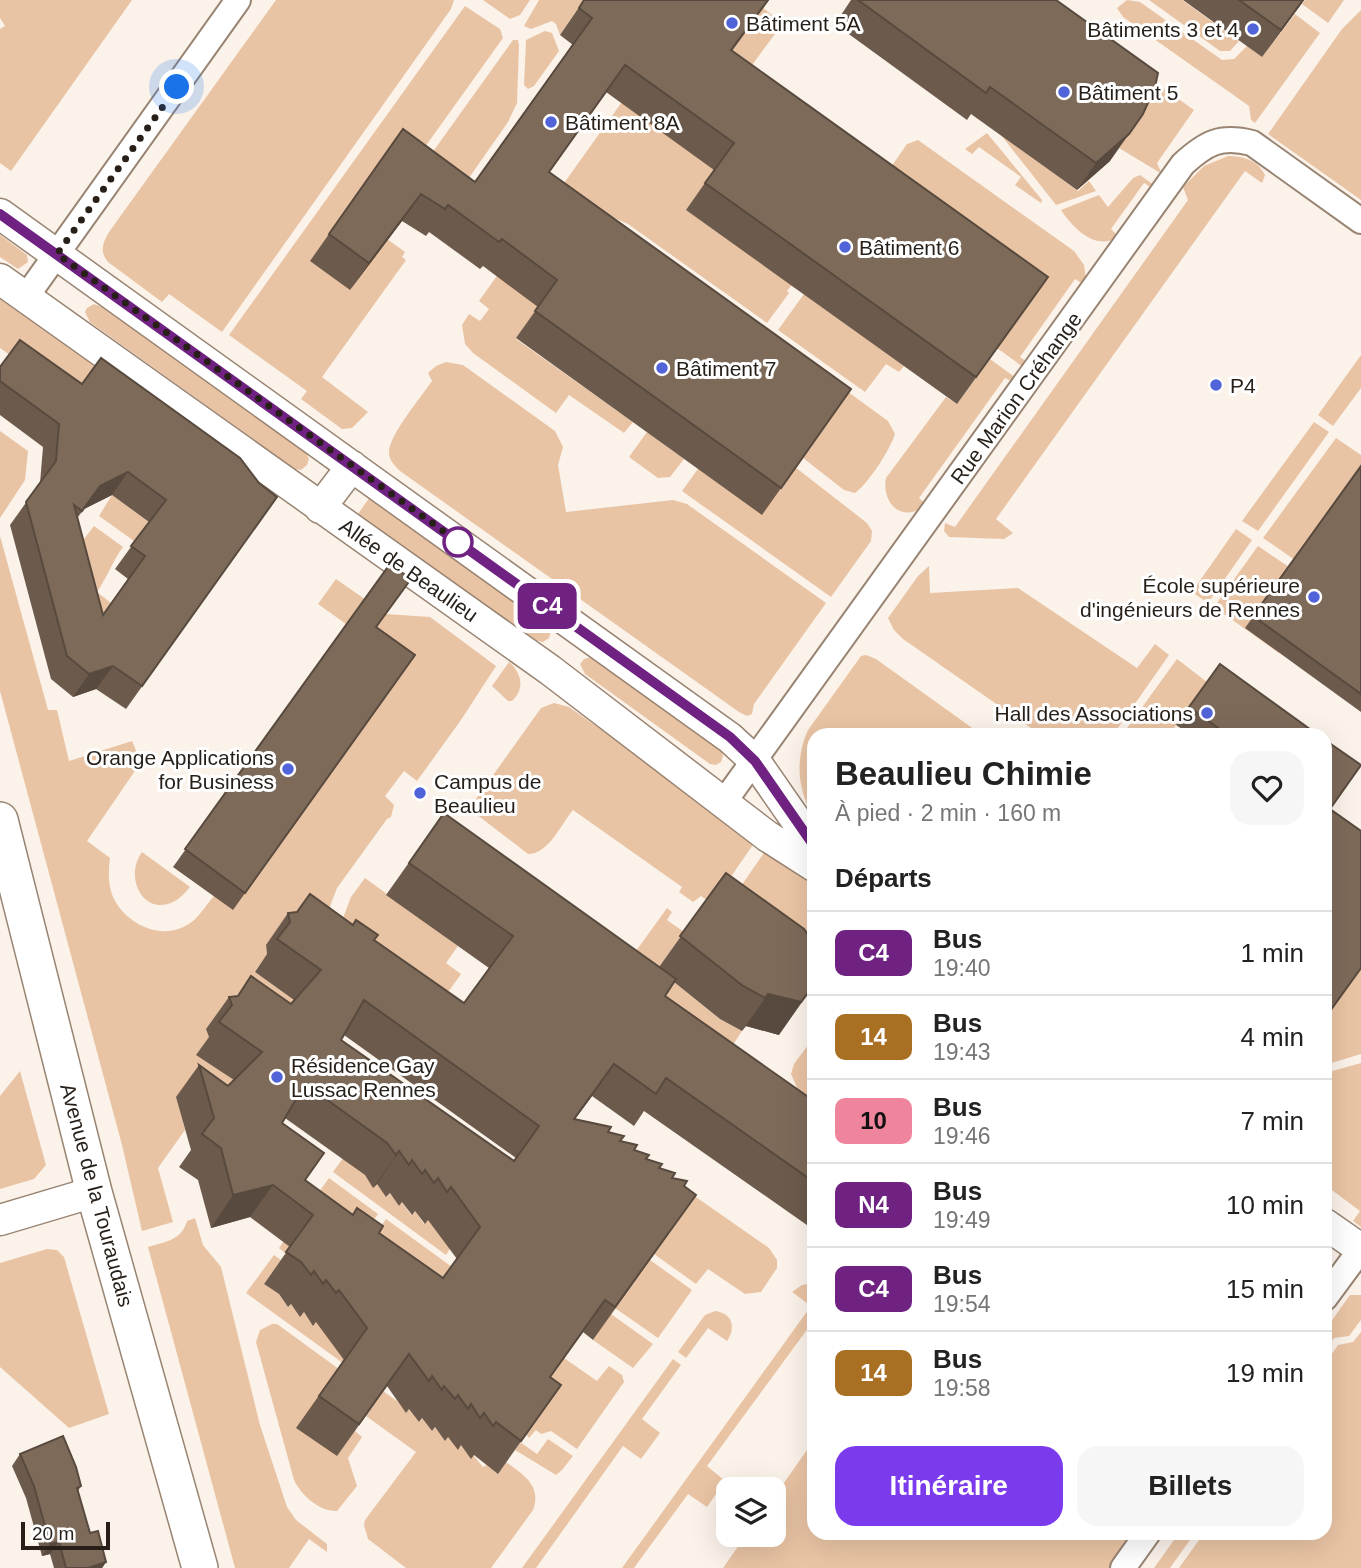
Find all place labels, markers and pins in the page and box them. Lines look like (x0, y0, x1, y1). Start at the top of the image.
place label: Bâtiment 5A (746, 12, 860, 35)
marker: Bâtiment 5A (724, 15, 740, 31)
place label: Bâtiments 3 et 4 (1087, 18, 1239, 41)
marker: Bâtiments 3 et 4 (1245, 21, 1261, 37)
place label: Bâtiment 5 (1078, 81, 1178, 104)
marker: Bâtiment 5 (1056, 84, 1072, 100)
place label: Bâtiment 8A (565, 111, 679, 134)
marker: Bâtiment 8A (543, 114, 559, 130)
place label: Bâtiment 6 (859, 236, 959, 259)
marker: Bâtiment 6 (837, 239, 853, 255)
place label: Bâtiment 7 (676, 357, 776, 380)
marker: Bâtiment 7 (654, 360, 670, 376)
place label: P4 (1230, 374, 1256, 397)
marker: P4 (1208, 377, 1224, 393)
unlabelled marker (443, 527, 473, 557)
place label: École supérieure d'ingénieurs de Rennes (1080, 574, 1300, 621)
marker: École supérieure d'ingénieurs de Rennes (1306, 589, 1322, 605)
place label: Hall des Associations (995, 702, 1193, 725)
marker: Hall des Associations (1199, 705, 1215, 721)
place label: Orange Applications for Business (86, 746, 274, 793)
marker: Orange Applications for Business (280, 761, 296, 777)
place label: Campus de Beaulieu (434, 770, 541, 817)
marker: Campus de Beaulieu (412, 785, 428, 801)
place label: Résidence Gay Lussac Rennes (291, 1054, 436, 1101)
marker: Résidence Gay Lussac Rennes (269, 1069, 285, 1085)

